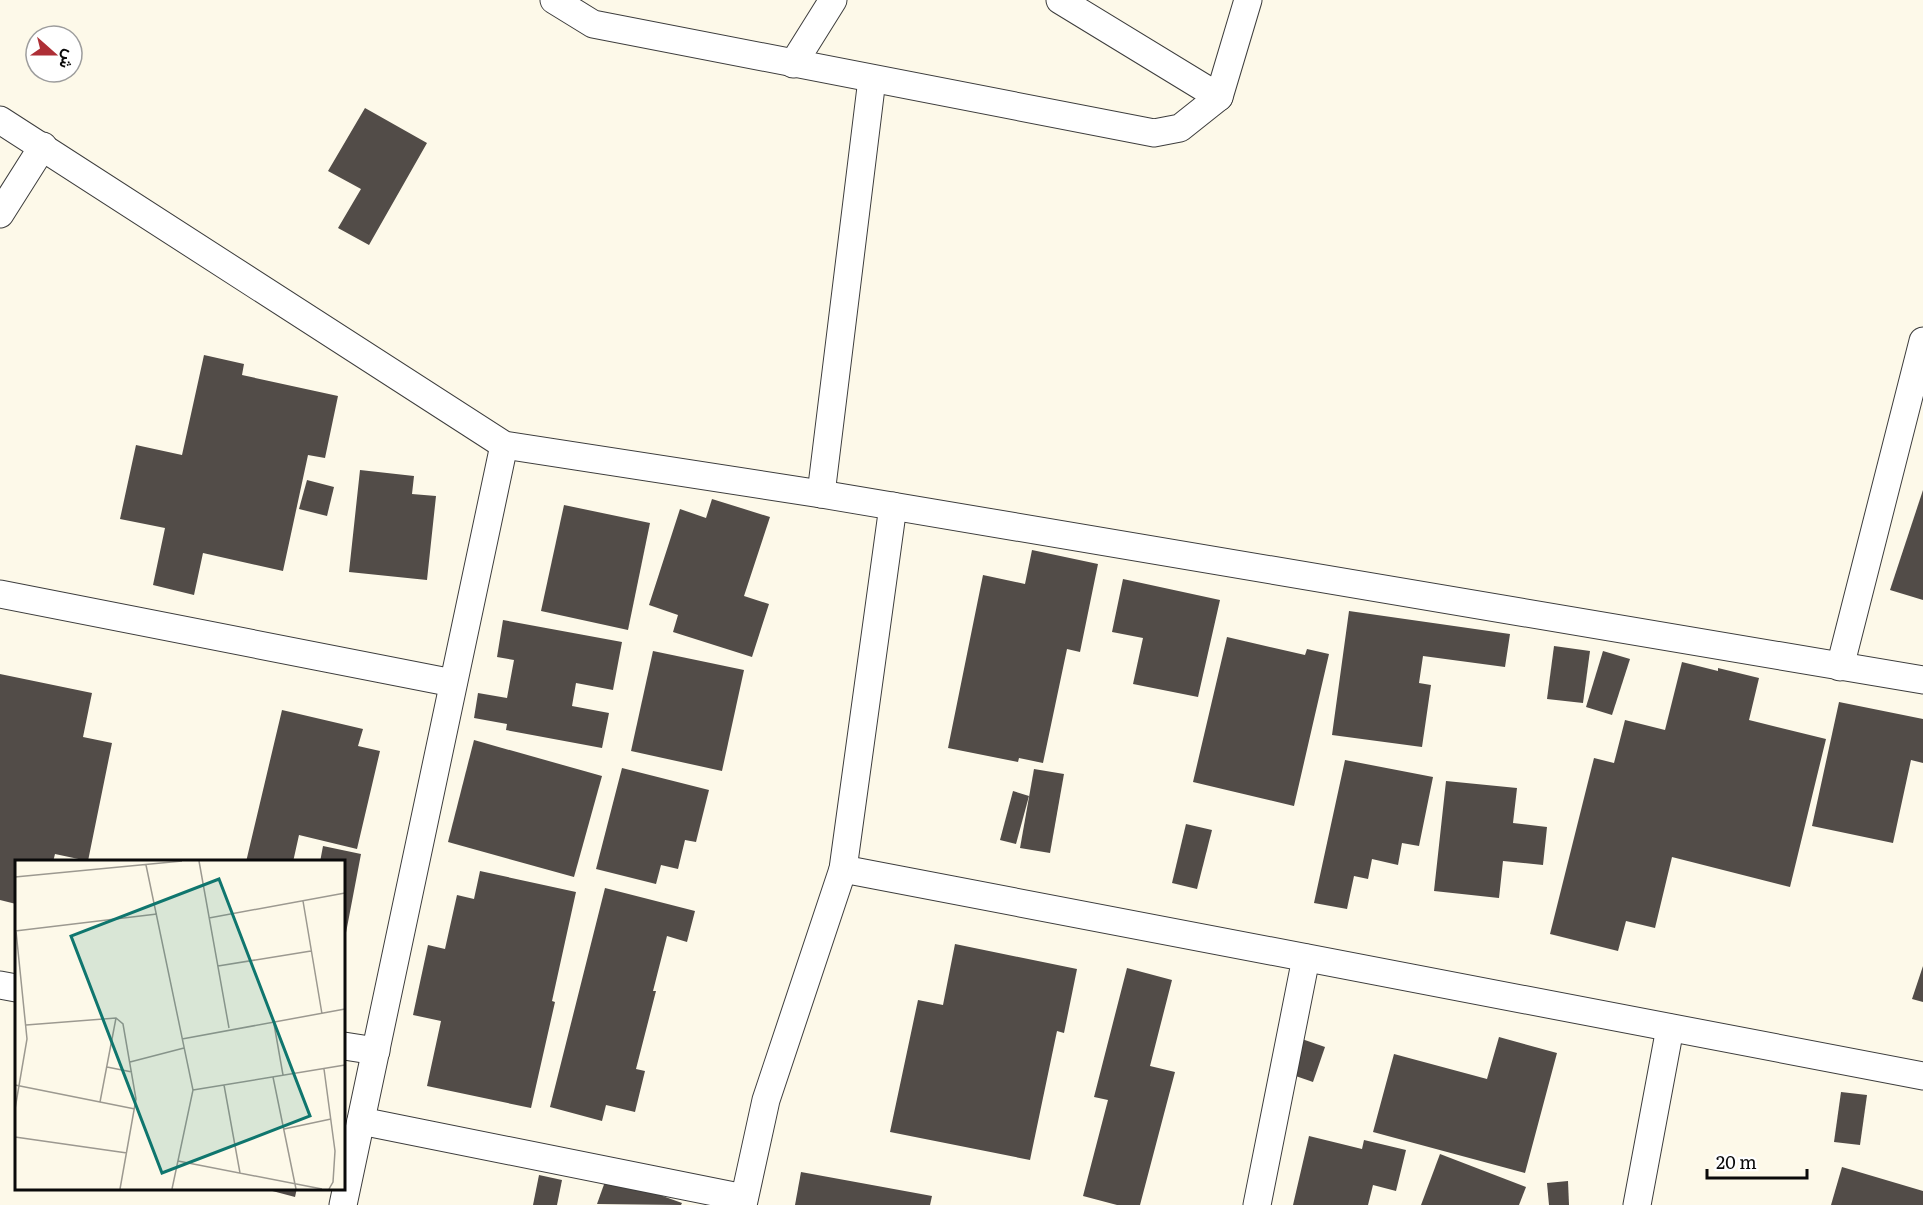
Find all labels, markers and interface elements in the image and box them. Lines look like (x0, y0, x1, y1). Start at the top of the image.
north arrow (24, 24, 84, 84)
text: ش (54, 46, 84, 73)
inset map (15, 860, 345, 1190)
scale bar (1707, 1142, 1808, 1180)
text: 20 m (1716, 1148, 1757, 1175)

